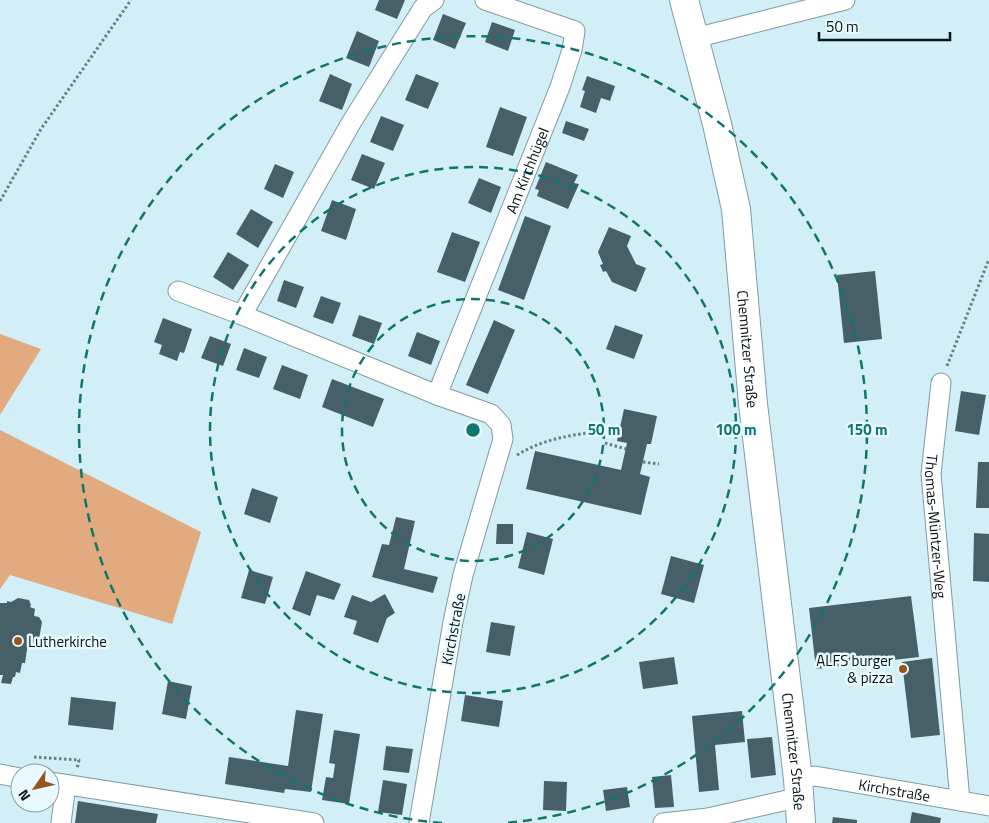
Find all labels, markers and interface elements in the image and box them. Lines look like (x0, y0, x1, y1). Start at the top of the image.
scale bar (819, 10, 950, 42)
text: 50 m (826, 15, 859, 38)
street label: Am Kirchhügel (499, 124, 554, 217)
street label: Chemnitzer Straße (732, 289, 765, 409)
text: 50 m (588, 418, 620, 441)
text: 100 m (715, 418, 757, 441)
text: 150 m (846, 418, 888, 441)
centre of rings (464, 421, 482, 439)
street label: Thomas-Müntzer-Weg (919, 453, 954, 600)
street label: Kirchstraße (435, 591, 471, 667)
place label: Lutherkirche (28, 630, 107, 653)
marker: Lutherkirche (12, 635, 24, 647)
place label: ALFS burger & pizza (816, 649, 893, 689)
marker: ALFS burger & pizza (897, 663, 909, 675)
street label: Chemnitzer Straße (776, 691, 812, 811)
north arrow (10, 763, 60, 813)
street label: Kirchstraße (857, 772, 932, 807)
text: N (12, 786, 35, 805)

